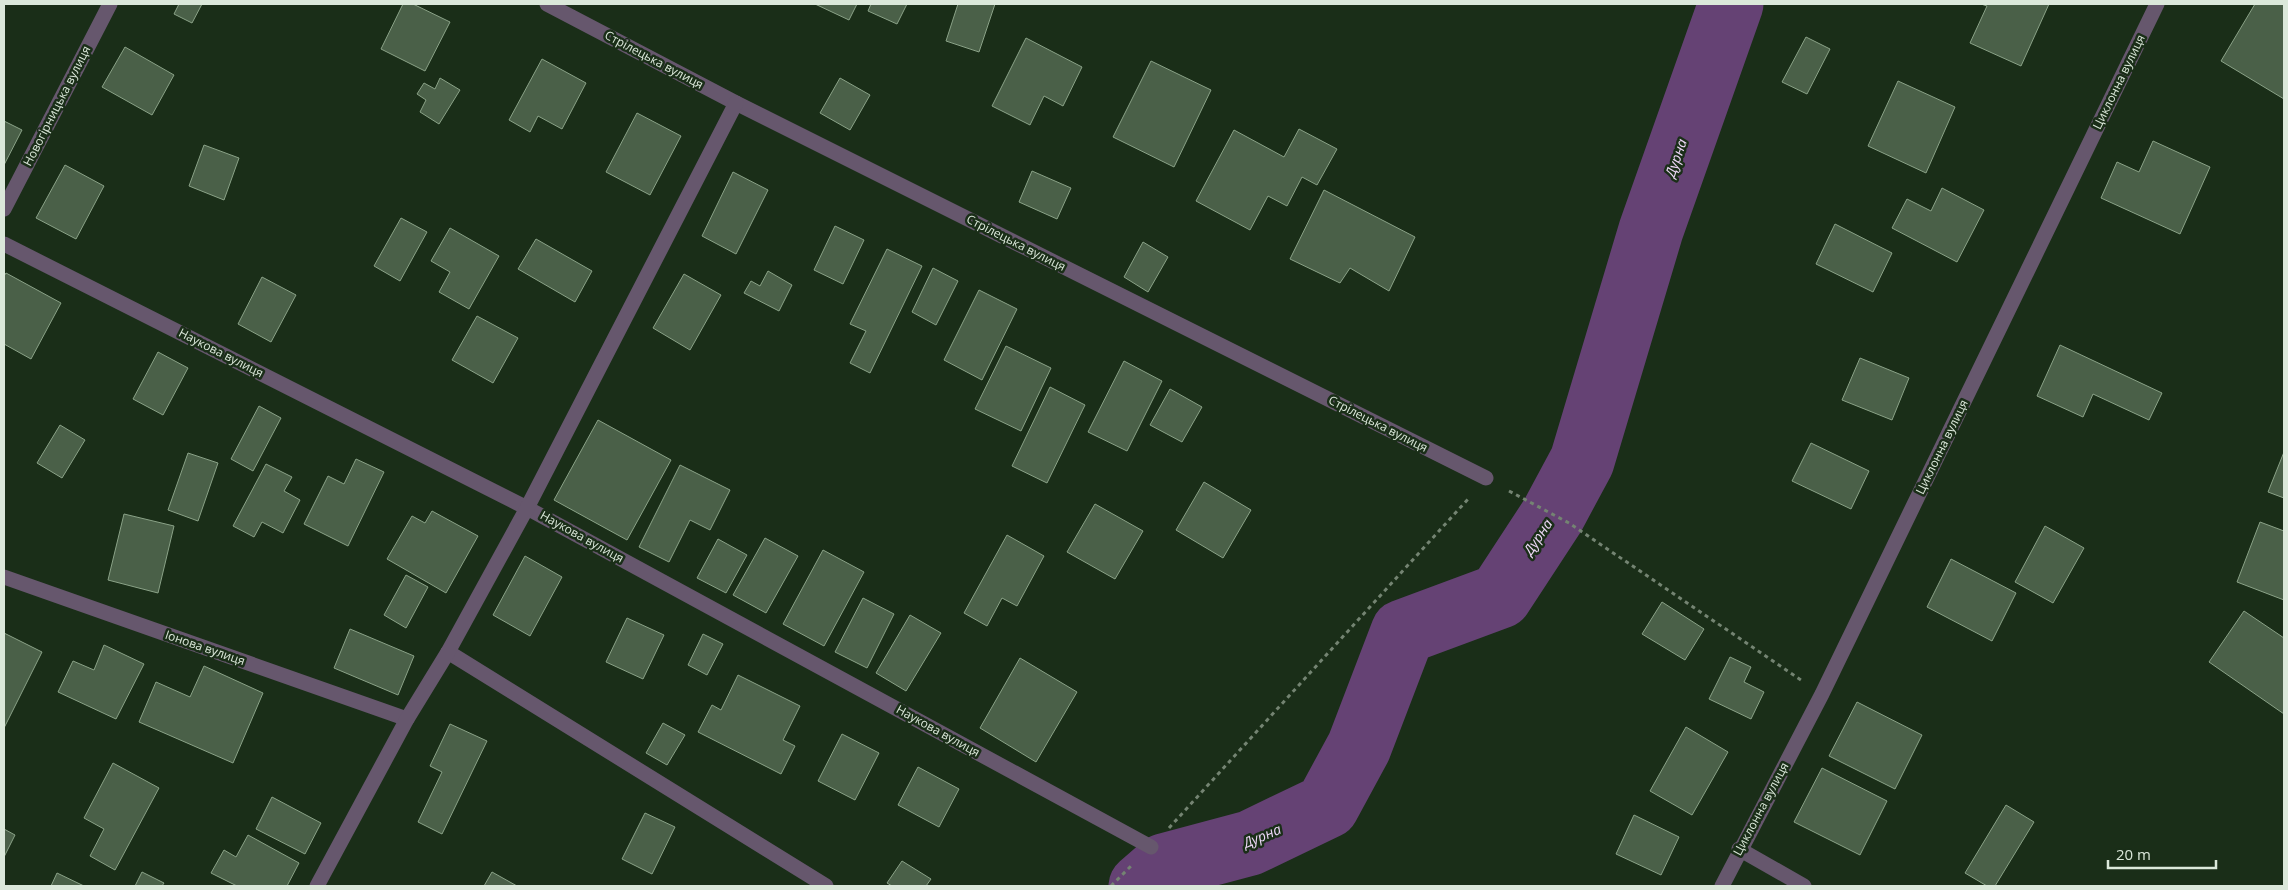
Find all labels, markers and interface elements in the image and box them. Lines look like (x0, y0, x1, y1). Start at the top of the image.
street label: Стрілецька вулиця (602, 26, 706, 93)
street label: Циклонна вулиця (2088, 32, 2149, 132)
street label: Новогірницька вулиця (19, 43, 94, 169)
water label: Дурна (1659, 136, 1691, 182)
street label: Стрілецька вулиця (964, 210, 1069, 275)
street label: Наукова вулиця (176, 324, 267, 381)
street label: Стрілецька вулиця (1326, 391, 1431, 456)
street label: Циклонна вулиця (1911, 397, 1972, 497)
street label: Наукова вулиця (537, 507, 627, 567)
water label: Дурна (1518, 515, 1557, 560)
street label: Іонова вулиця (163, 626, 247, 669)
street label: Наукова вулиця (893, 701, 983, 761)
street label: Циклонна вулиця (1729, 759, 1792, 858)
water label: Дурна (1238, 819, 1284, 853)
scale bar (2108, 838, 2216, 870)
text: 20 m (2116, 844, 2151, 864)

